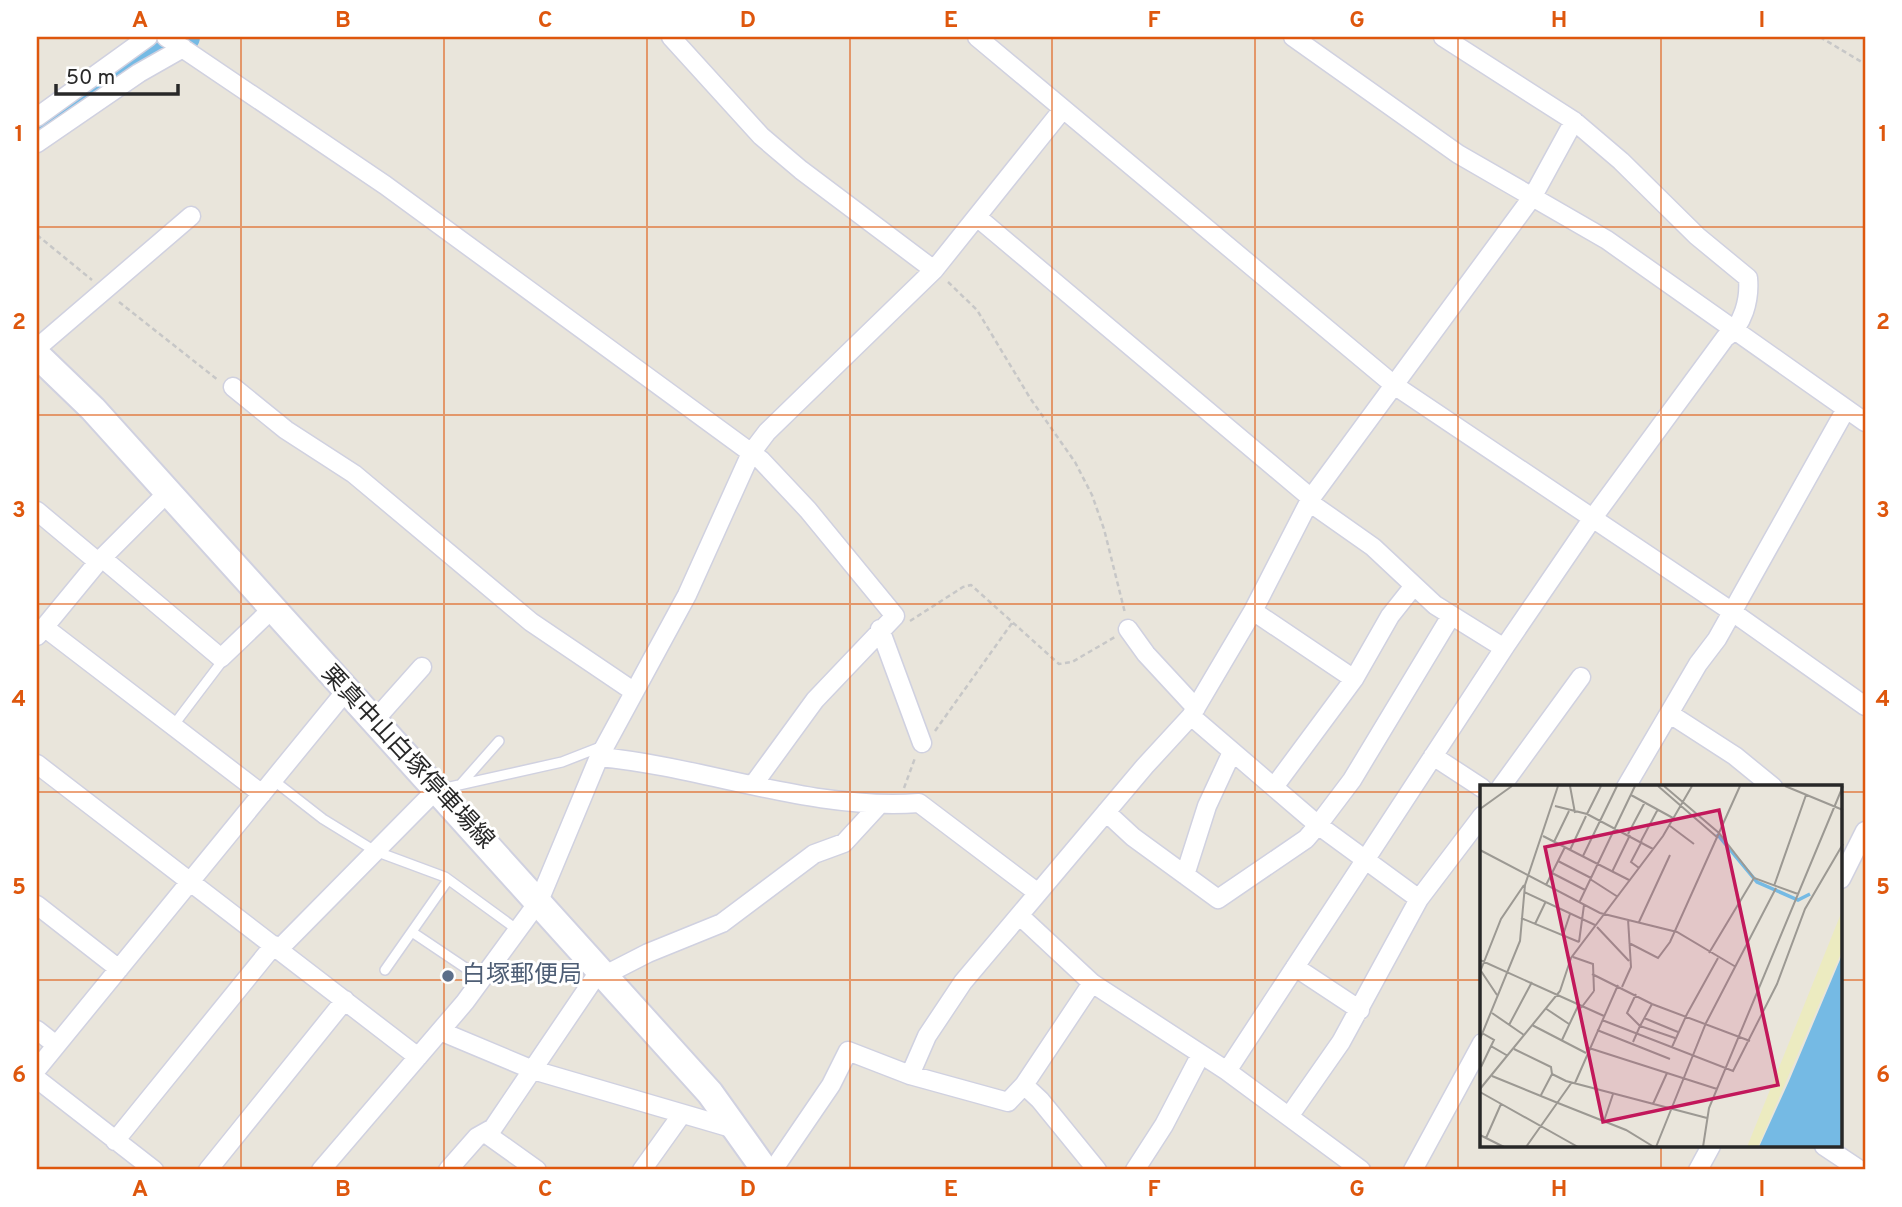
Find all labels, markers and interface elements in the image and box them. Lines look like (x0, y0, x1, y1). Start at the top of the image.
text: A (132, 7, 148, 36)
text: B (335, 7, 351, 36)
text: C (538, 7, 552, 36)
text: D (740, 7, 756, 36)
text: E (944, 7, 958, 36)
text: F (1147, 7, 1161, 36)
text: G (1349, 7, 1365, 36)
text: H (1551, 7, 1567, 36)
text: I (1759, 7, 1765, 36)
scale bar (56, 52, 178, 96)
text: 50 m (66, 65, 115, 92)
text: 1 (14, 121, 24, 150)
text: 1 (1878, 121, 1888, 150)
text: 2 (12, 309, 26, 338)
text: 2 (1876, 309, 1890, 338)
text: 3 (12, 497, 26, 526)
text: 3 (1876, 497, 1890, 526)
street label: 栗真中山白塚停車場線 (314, 660, 500, 856)
text: 4 (12, 686, 26, 715)
text: 4 (1876, 686, 1890, 715)
inset map (1480, 785, 1842, 1148)
text: 5 (12, 874, 26, 903)
text: 5 (1876, 874, 1890, 903)
place label: 白塚郵便局 (462, 961, 582, 991)
marker: 白塚郵便局 (440, 968, 456, 984)
text: 6 (12, 1062, 26, 1091)
text: 6 (1876, 1062, 1890, 1091)
text: A (132, 1176, 148, 1205)
text: B (335, 1176, 351, 1205)
text: C (538, 1176, 552, 1205)
text: D (740, 1176, 756, 1205)
text: E (944, 1176, 958, 1205)
text: F (1147, 1176, 1161, 1205)
text: G (1349, 1176, 1365, 1205)
text: H (1551, 1176, 1567, 1205)
text: I (1759, 1176, 1765, 1205)

